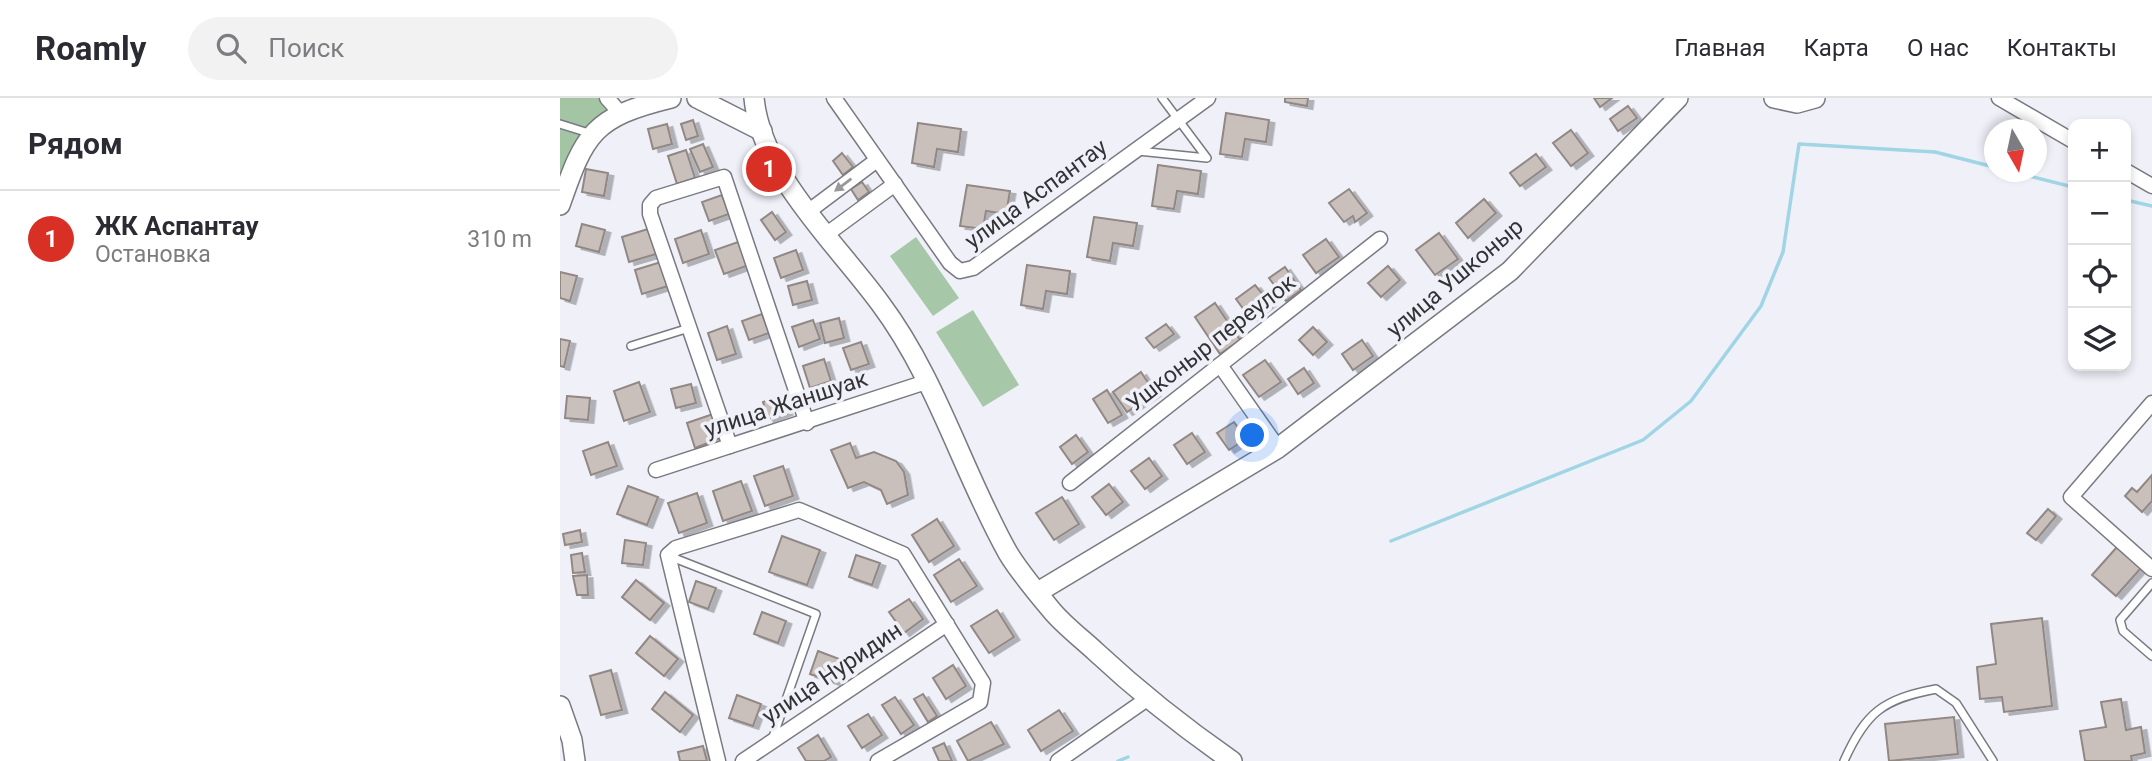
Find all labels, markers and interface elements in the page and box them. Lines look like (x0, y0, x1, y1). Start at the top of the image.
search box (188, 17, 678, 80)
text: Roamly (35, 29, 146, 68)
icon: search (212, 29, 250, 67)
text: Поиск (268, 33, 344, 63)
text: Главная (1674, 34, 1765, 62)
text: Карта (1803, 34, 1869, 62)
text: О нас (1907, 34, 1969, 62)
text: Контакты (2007, 34, 2117, 62)
north arrow (1984, 119, 2047, 182)
map controls (2068, 119, 2131, 371)
button: + (2068, 119, 2131, 182)
text: Рядом (28, 126, 123, 161)
street label: улица Аспантау (960, 133, 1112, 255)
pin: 1 (746, 143, 792, 195)
one-way arrow (834, 178, 852, 192)
button: − (2068, 182, 2131, 245)
text: ЖК Аспантау (95, 211, 259, 241)
street label: улица Ушконыр (1381, 213, 1529, 343)
text: 1 (44, 226, 58, 253)
text: 310 m (467, 226, 532, 253)
text: Остановка (95, 241, 211, 268)
button: locate (2068, 245, 2131, 308)
street label: Ушконыр переулок (1121, 268, 1301, 417)
button: layers (2068, 308, 2131, 371)
street label: улица Жаншуак (701, 365, 871, 443)
your location (1235, 418, 1269, 452)
street label: улица Нуридин (757, 616, 907, 730)

